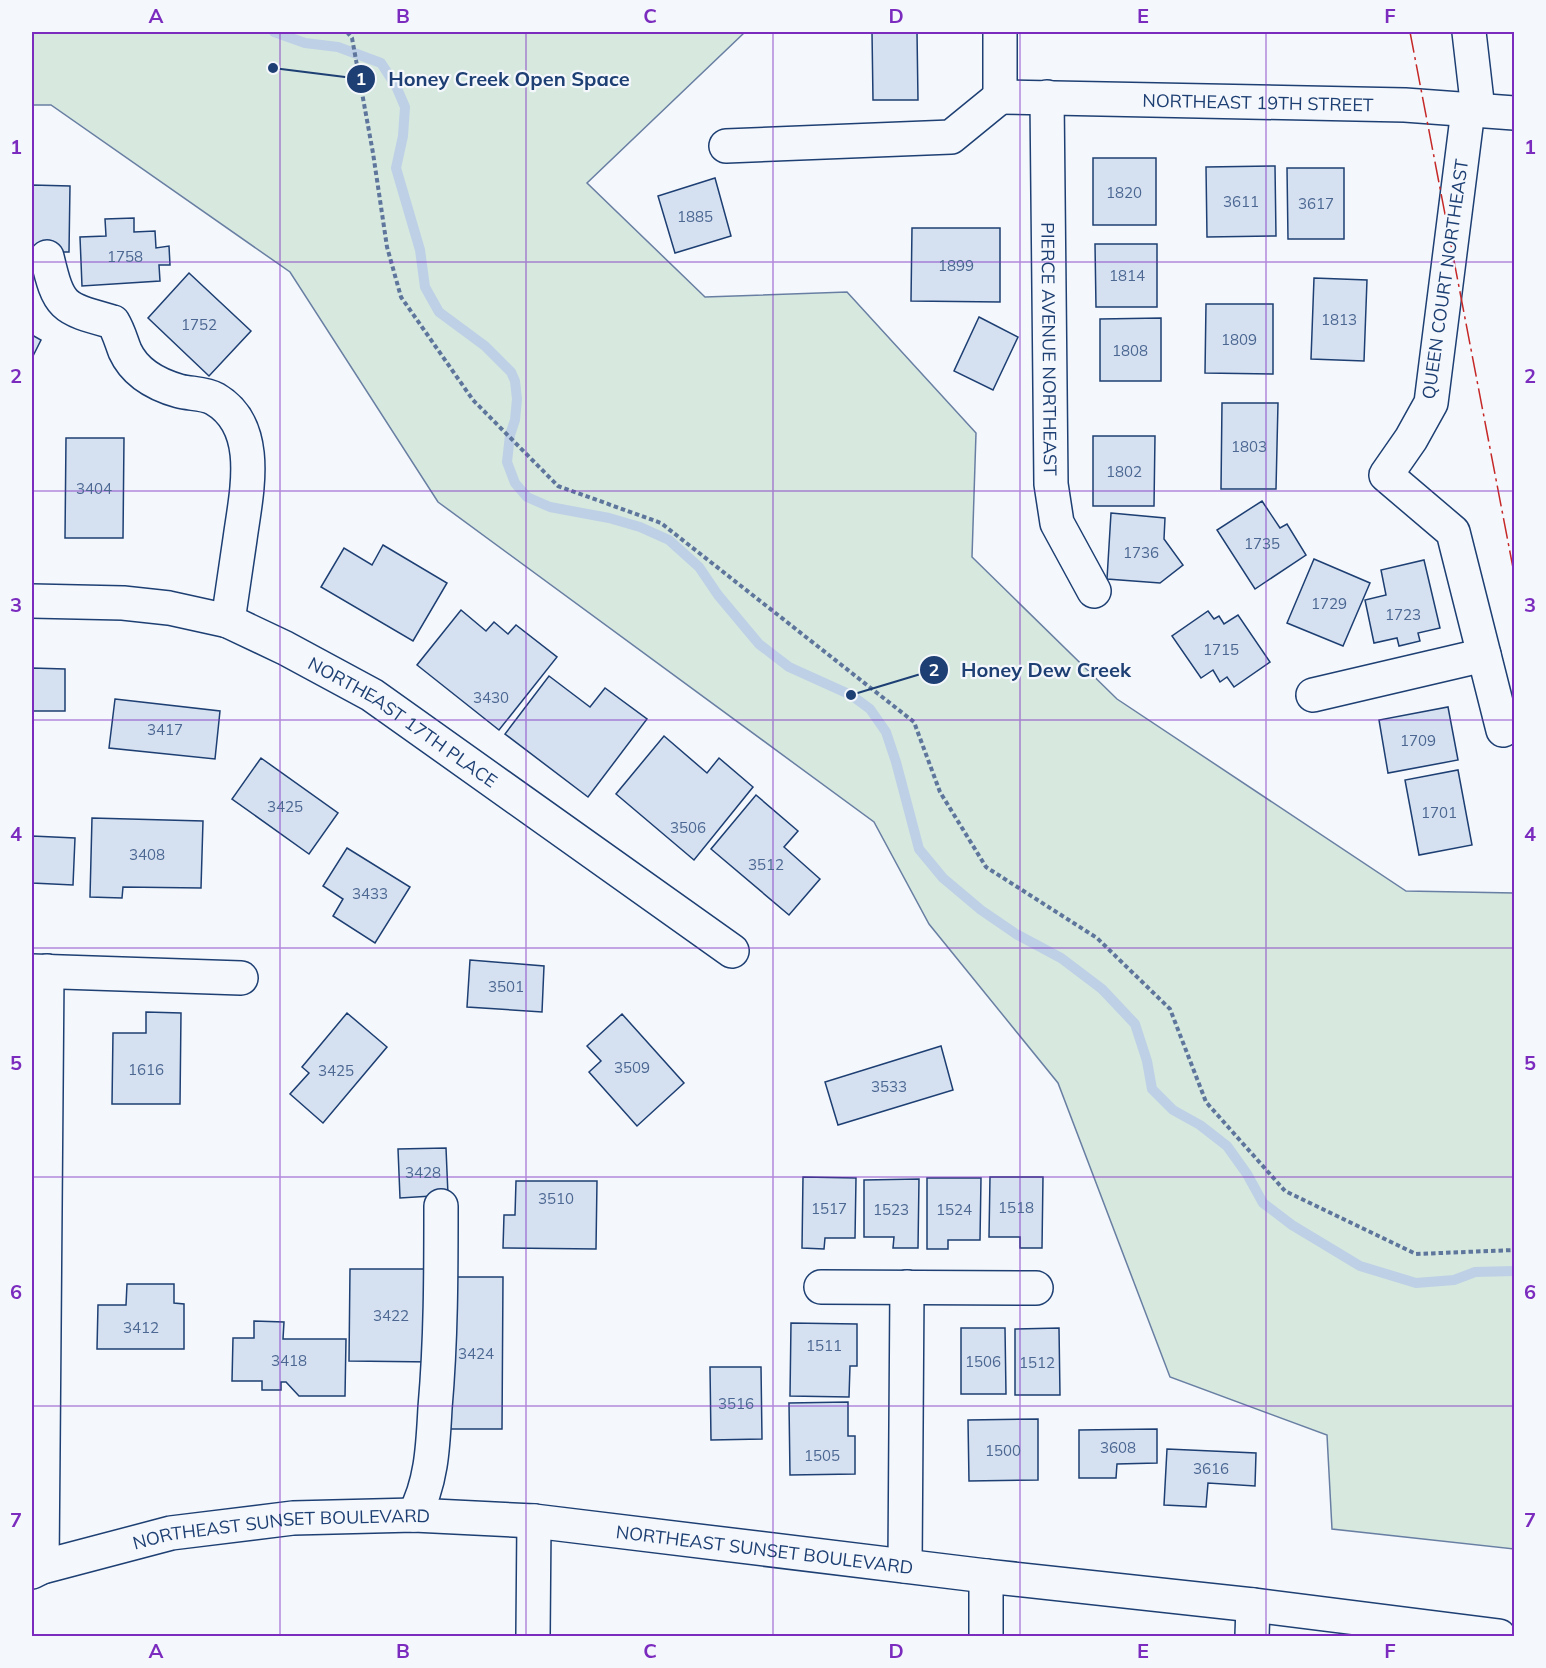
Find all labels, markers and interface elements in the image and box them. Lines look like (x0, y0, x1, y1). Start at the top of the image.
text: A (149, 3, 164, 28)
text: B (396, 3, 410, 28)
text: C (643, 3, 657, 28)
text: D (888, 3, 904, 28)
text: E (1137, 3, 1149, 28)
text: F (1384, 3, 1396, 28)
callout: Honey Creek Open Space (346, 60, 641, 98)
text: Honey Creek Open Space (388, 66, 630, 91)
text: 1 (356, 67, 366, 90)
street label: NORTHEAST 19TH STREET (1142, 88, 1374, 116)
text: 1 (10, 134, 22, 159)
text: 1 (1524, 134, 1536, 159)
street label: QUEEN COURT NORTHEAST (1417, 157, 1473, 401)
house number: 1820 (1106, 183, 1142, 202)
house number: 3611 (1223, 192, 1259, 211)
house number: 3617 (1298, 194, 1334, 213)
house number: 1885 (677, 207, 713, 226)
street label: PIERCE AVENUE NORTHEAST (1037, 222, 1062, 476)
house number: 1758 (107, 247, 143, 266)
house number: 1899 (938, 256, 974, 275)
house number: 1814 (1109, 266, 1145, 285)
house number: 1813 (1321, 310, 1357, 329)
house number: 1752 (181, 315, 217, 334)
house number: 1809 (1221, 330, 1257, 349)
house number: 1808 (1112, 341, 1148, 360)
text: 2 (10, 363, 22, 388)
text: 2 (1524, 363, 1536, 388)
house number: 1803 (1231, 437, 1267, 456)
house number: 1802 (1106, 462, 1142, 481)
house number: 3404 (76, 479, 112, 498)
house number: 1735 (1244, 534, 1280, 553)
house number: 1736 (1123, 543, 1159, 562)
text: 3 (10, 592, 22, 617)
text: 3 (1524, 592, 1536, 617)
house number: 1729 (1311, 594, 1347, 613)
house number: 1723 (1385, 605, 1421, 624)
house number: 1715 (1203, 640, 1239, 659)
street label: NORTHEAST 17TH PLACE (304, 651, 502, 792)
callout: Honey Dew Creek (919, 651, 1143, 689)
text: Honey Dew Creek (961, 657, 1132, 682)
text: 2 (929, 658, 939, 681)
house number: 3430 (473, 688, 509, 707)
house number: 3417 (147, 720, 183, 739)
house number: 1709 (1400, 731, 1436, 750)
house number: 3425 (267, 797, 303, 816)
house number: 1701 (1421, 803, 1457, 822)
house number: 3506 (670, 818, 706, 837)
text: 4 (10, 821, 22, 846)
text: 4 (1524, 821, 1536, 846)
house number: 3408 (129, 845, 165, 864)
house number: 3512 (748, 855, 784, 874)
house number: 3433 (352, 884, 388, 903)
house number: 3501 (488, 977, 524, 996)
text: 5 (10, 1050, 22, 1075)
text: 5 (1524, 1050, 1536, 1075)
house number: 3509 (614, 1058, 650, 1077)
house number: 1616 (128, 1060, 164, 1079)
house number: 3425 (318, 1061, 354, 1080)
house number: 3533 (871, 1077, 907, 1096)
house number: 3428 (405, 1163, 441, 1182)
house number: 3510 (538, 1189, 574, 1208)
house number: 1518 (998, 1198, 1034, 1217)
house number: 1517 (811, 1199, 847, 1218)
house number: 1523 (873, 1200, 909, 1219)
house number: 1524 (936, 1200, 972, 1219)
text: 6 (10, 1279, 22, 1304)
text: 6 (1524, 1279, 1536, 1304)
house number: 3422 (373, 1306, 409, 1325)
house number: 3412 (123, 1318, 159, 1337)
house number: 1511 (806, 1336, 842, 1355)
house number: 3424 (458, 1344, 494, 1363)
house number: 3418 (271, 1351, 307, 1370)
house number: 1506 (965, 1352, 1001, 1371)
house number: 1512 (1019, 1353, 1055, 1372)
house number: 3516 (718, 1394, 754, 1413)
house number: 3608 (1100, 1438, 1136, 1457)
house number: 1500 (985, 1441, 1021, 1460)
house number: 1505 (804, 1446, 840, 1465)
house number: 3616 (1193, 1459, 1229, 1478)
street label: NORTHEAST SUNSET BOULEVARD (130, 1503, 431, 1554)
text: 7 (10, 1507, 22, 1532)
text: 7 (1524, 1507, 1536, 1532)
street label: NORTHEAST SUNSET BOULEVARD (615, 1520, 915, 1579)
text: A (149, 1638, 164, 1663)
text: B (396, 1638, 410, 1663)
text: C (643, 1638, 657, 1663)
text: D (888, 1638, 904, 1663)
text: E (1137, 1638, 1149, 1663)
text: F (1384, 1638, 1396, 1663)

